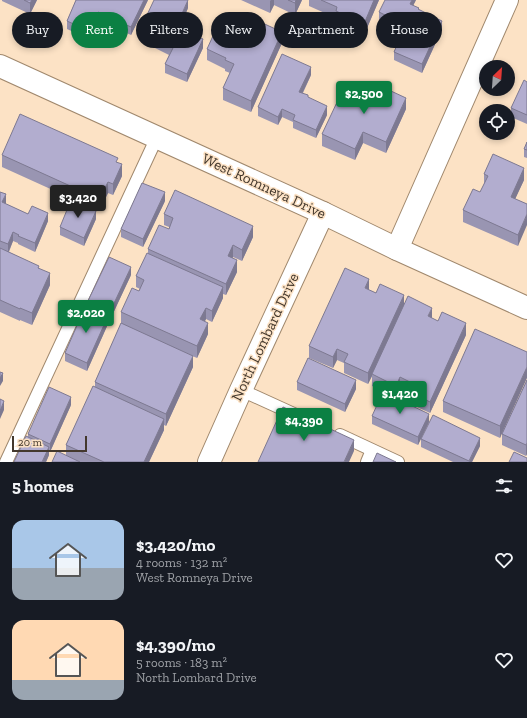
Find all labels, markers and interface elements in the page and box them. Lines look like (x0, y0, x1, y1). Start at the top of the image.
chip: Buy (12, 12, 63, 48)
chip: Rent (71, 12, 128, 48)
chip: Filters (136, 12, 203, 48)
chip: New (211, 12, 266, 48)
chip: Apartment (274, 12, 368, 48)
chip: House (376, 12, 442, 48)
north arrow (479, 60, 515, 96)
map controls (479, 60, 515, 140)
pin: $2,500 (331, 81, 397, 115)
text: $2,500 (345, 86, 383, 101)
button: locate (479, 104, 515, 140)
street label: West Romneya Drive (199, 149, 329, 223)
pin: $3,420 (45, 185, 111, 219)
text: $3,420 (59, 190, 97, 205)
street label: North Lombard Drive (227, 270, 303, 404)
pin: $2,020 (53, 300, 119, 334)
text: $2,020 (67, 305, 105, 320)
pin: $1,420 (367, 381, 433, 415)
text: $1,420 (382, 386, 418, 401)
pin: $4,390 (271, 408, 337, 442)
text: $4,390 (285, 413, 323, 428)
scale bar (12, 434, 87, 453)
text: 20 m (18, 436, 42, 449)
icon: filters (493, 475, 515, 497)
text: 5 homes (12, 476, 74, 496)
text: $3,420/mo (136, 535, 215, 555)
icon: home (44, 536, 92, 584)
icon: heart (493, 549, 515, 571)
text: 4 rooms · 132 m² (136, 555, 227, 570)
text: West Romneya Drive (136, 570, 253, 585)
text: $4,390/mo (136, 635, 215, 655)
icon: home (44, 636, 92, 684)
icon: heart (493, 649, 515, 671)
text: 5 rooms · 183 m² (136, 655, 227, 670)
text: North Lombard Drive (136, 670, 257, 685)

